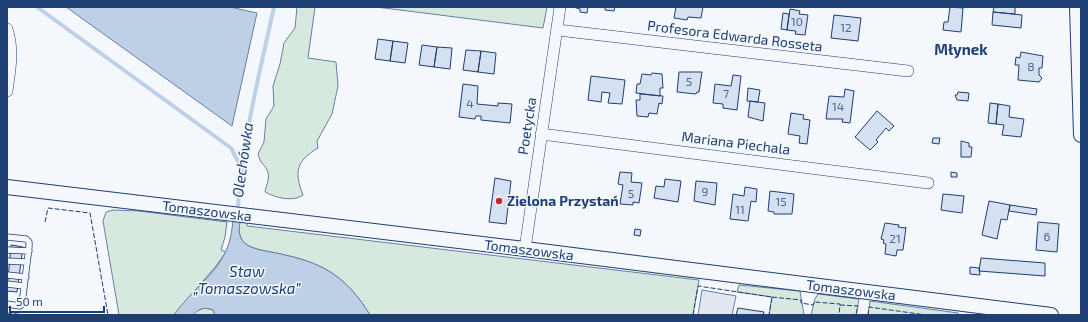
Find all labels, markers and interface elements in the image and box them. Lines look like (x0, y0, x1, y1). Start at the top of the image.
house number: 10 (791, 14, 803, 28)
street label: Profesora Edwarda Rosseta (646, 16, 824, 55)
house number: 12 (840, 20, 852, 34)
district label: Młynek (934, 40, 988, 59)
house number: 8 (1027, 59, 1035, 73)
house number: 5 (686, 74, 692, 88)
house number: 7 (723, 86, 729, 100)
house number: 4 (466, 96, 474, 110)
street label: Poetycka (514, 96, 539, 156)
house number: 14 (832, 99, 844, 113)
water label: Olechówka (228, 121, 256, 199)
street label: Mariana Piechala (681, 127, 791, 158)
house number: 9 (702, 184, 709, 198)
house number: 5 (628, 186, 634, 200)
place label: Zielona Przystań (507, 192, 619, 209)
house number: 15 (775, 194, 787, 208)
marker: Zielona Przystań (494, 196, 504, 206)
street label: Tomaszowska (161, 197, 253, 224)
house number: 11 (735, 202, 745, 216)
house number: 6 (1044, 229, 1051, 243)
house number: 21 (889, 231, 901, 245)
street label: Tomaszowska (483, 236, 575, 263)
water label: Staw „Tomaszowska” (193, 262, 301, 297)
street label: Tomaszowska (805, 276, 897, 303)
scale bar (10, 288, 104, 314)
text: 50 m (16, 294, 43, 308)

